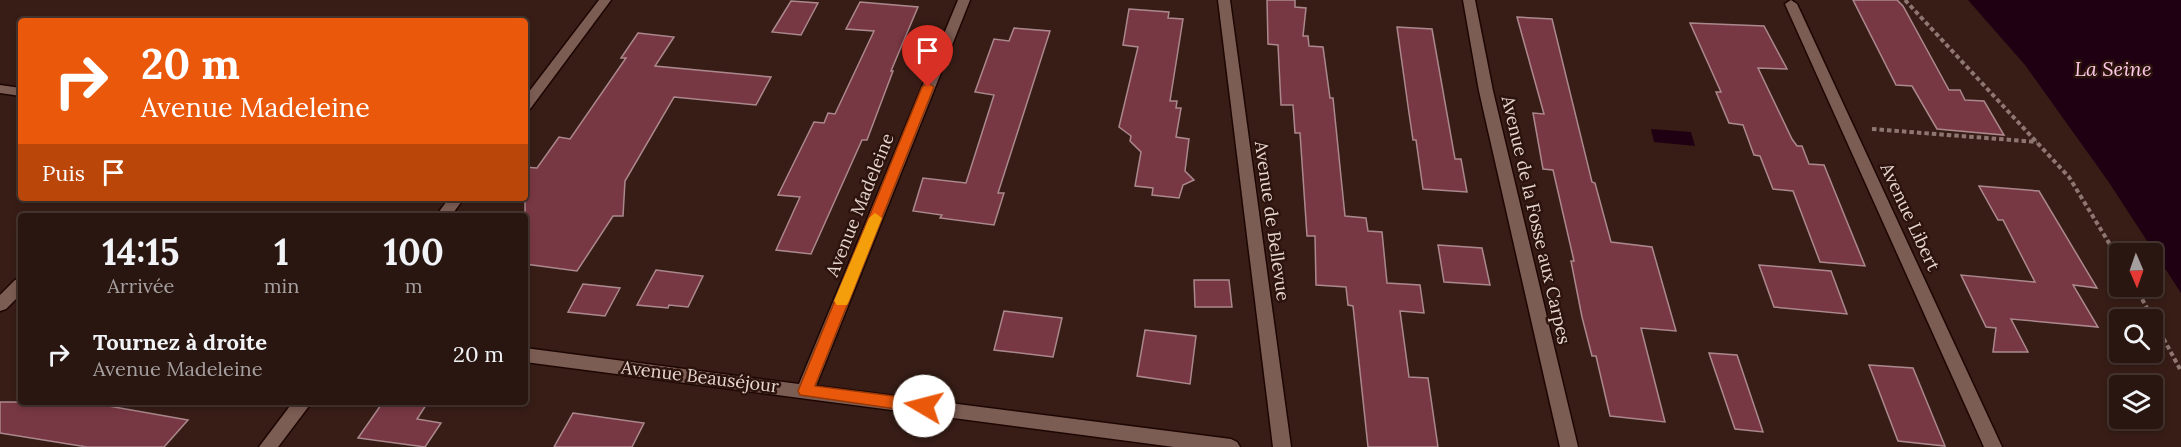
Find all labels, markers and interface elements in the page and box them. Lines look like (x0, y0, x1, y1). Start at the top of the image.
pin (902, 25, 953, 87)
icon: arrive (911, 34, 944, 67)
text: 20 m (141, 37, 240, 91)
icon: right (42, 42, 120, 120)
water label: La Seine (2075, 56, 2151, 81)
text: Avenue Madeleine (141, 90, 370, 124)
street label: Avenue de la Fosse aux Carpes (1496, 93, 1576, 346)
street label: Avenue Madeleine (820, 130, 899, 281)
street label: Avenue de Bellevue (1250, 139, 1295, 303)
icon: arrive (97, 156, 130, 189)
street label: Avenue Libert (1875, 158, 1945, 274)
text: Puis (42, 159, 85, 187)
text: 14:15 (102, 229, 180, 275)
text: 1 (274, 229, 289, 275)
text: 100 (383, 229, 444, 275)
north arrow (2109, 243, 2163, 297)
map controls (2109, 243, 2163, 429)
text: Arrivée (107, 273, 174, 298)
text: min (264, 273, 299, 298)
text: m (405, 273, 423, 298)
button: search (2109, 309, 2163, 363)
text: Tournez à droite (93, 328, 267, 356)
icon: right (42, 338, 75, 371)
text: 20 m (453, 340, 504, 368)
street label: Avenue Beauséjour (619, 355, 780, 398)
text: Avenue Madeleine (93, 356, 263, 381)
position arrow (892, 374, 956, 438)
button: layers (2109, 375, 2163, 429)

